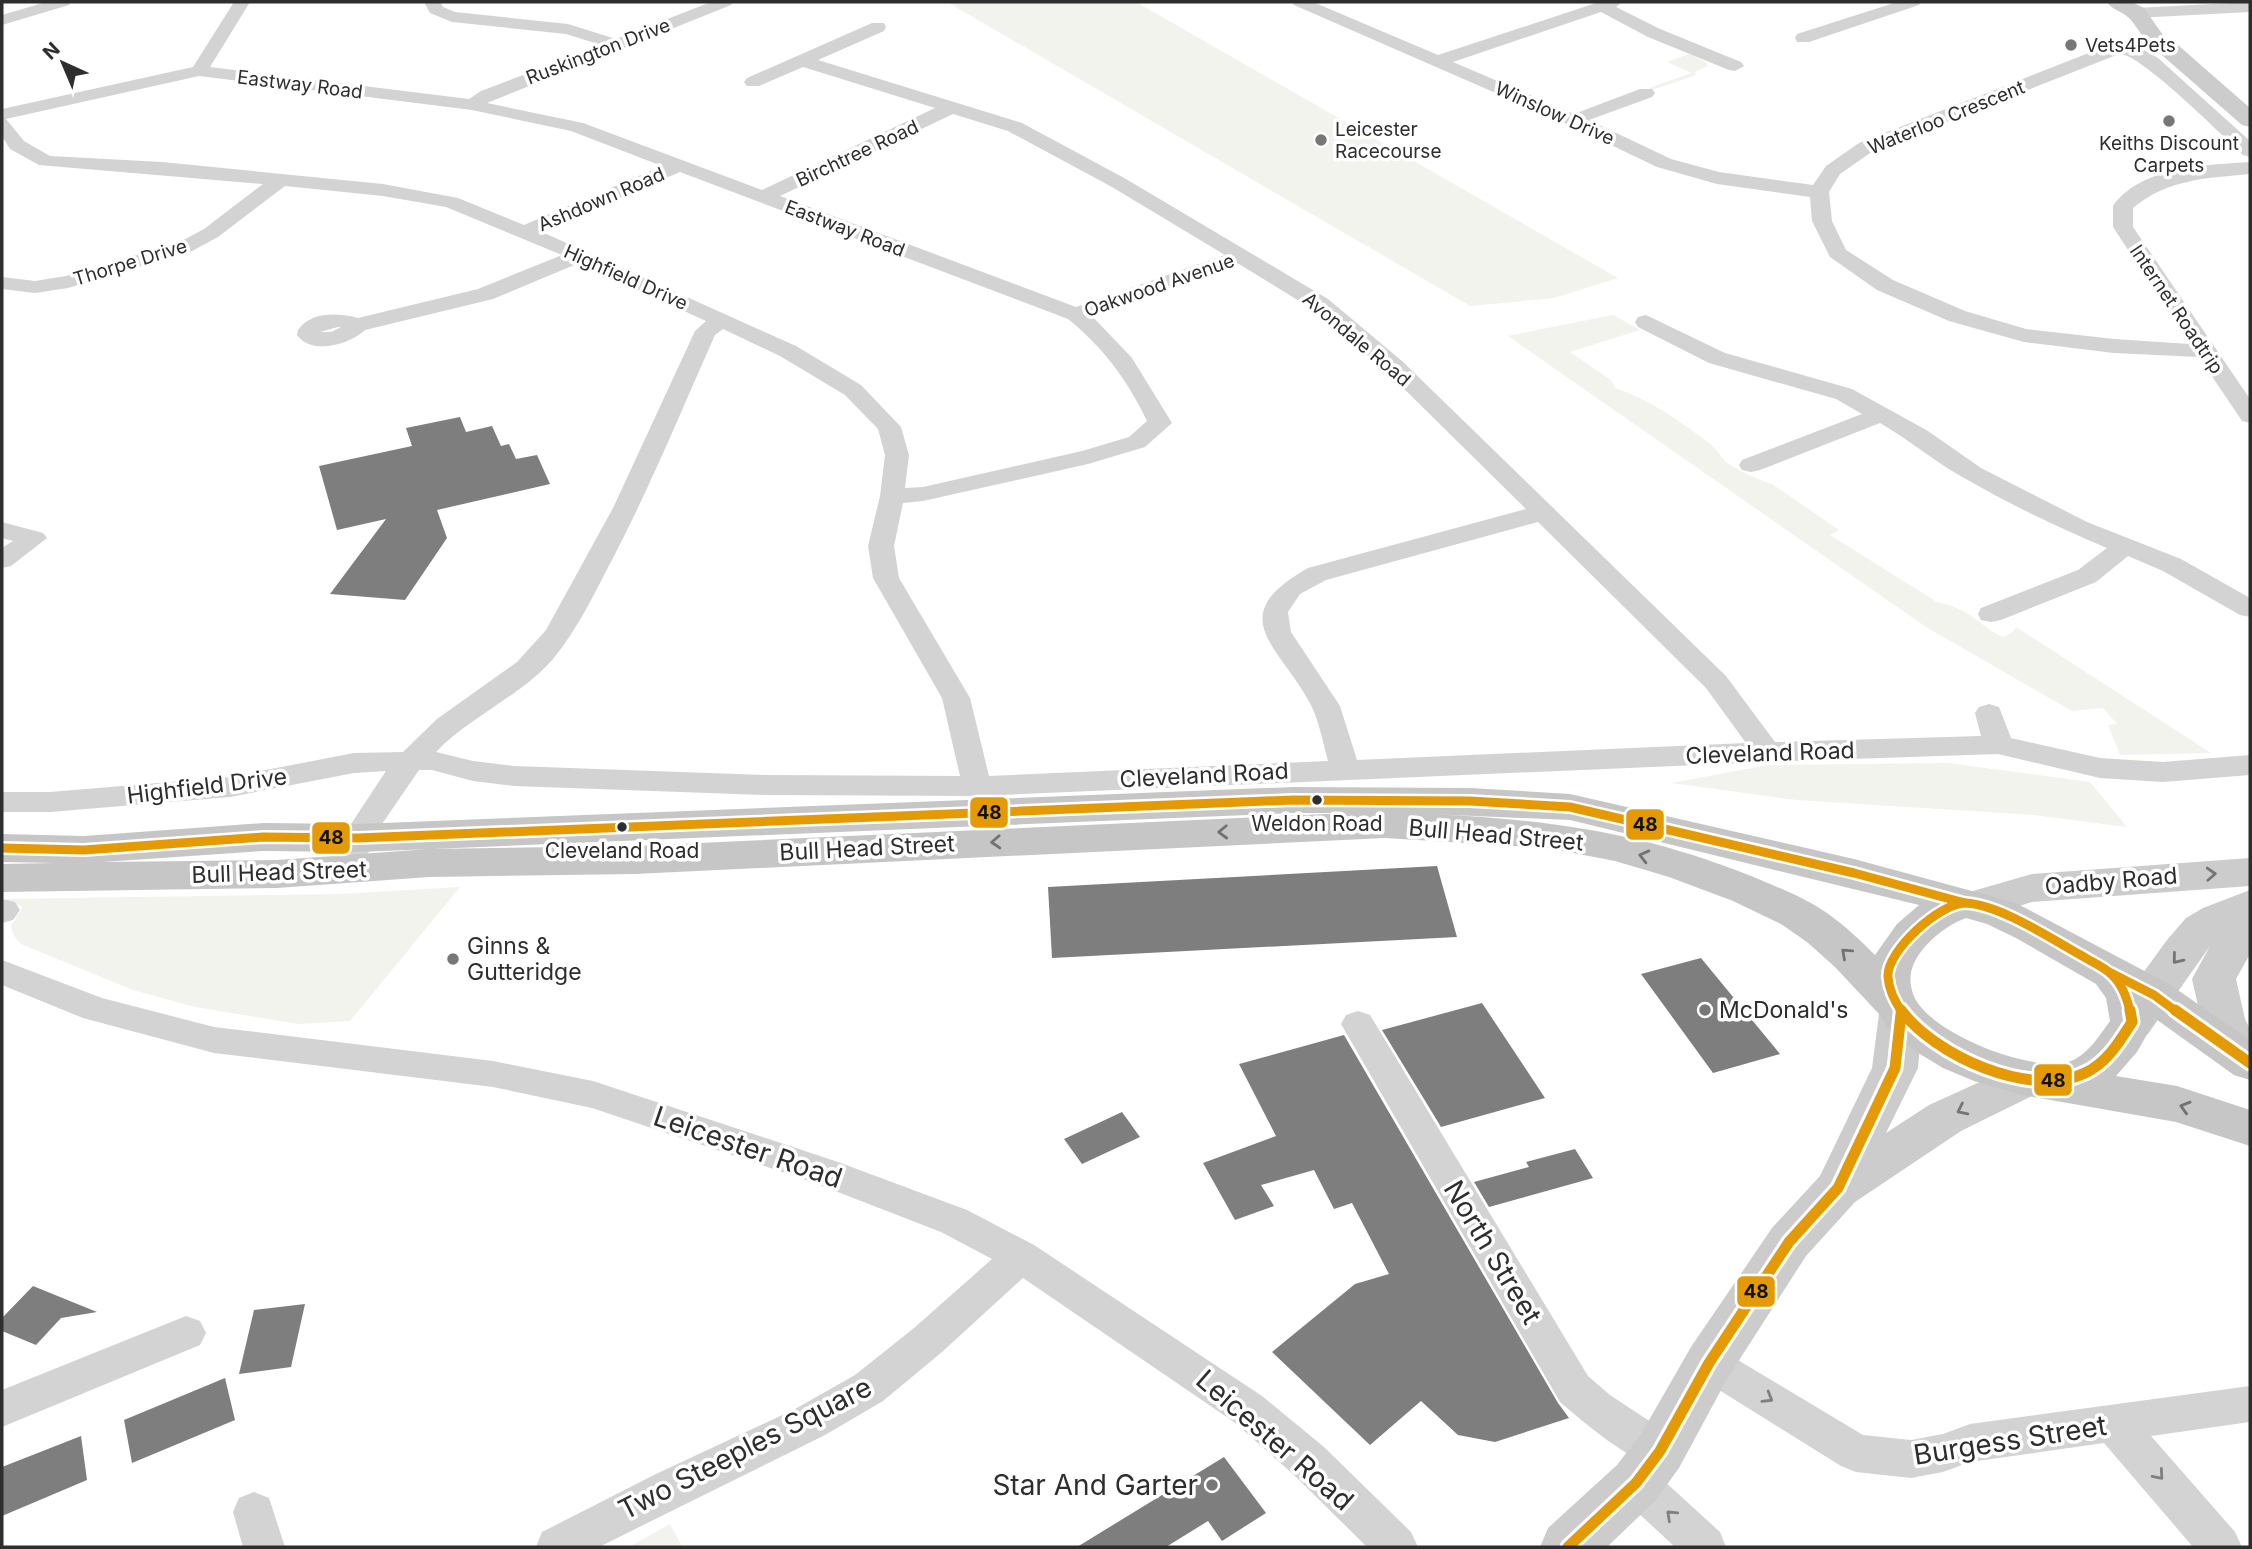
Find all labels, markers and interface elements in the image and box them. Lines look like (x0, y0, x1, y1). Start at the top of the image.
street label: Ruskington Drive (523, 13, 674, 90)
north arrow (28, 28, 98, 98)
place label: Vets4Pets (2085, 34, 2176, 57)
marker: Vets4Pets (2063, 37, 2079, 53)
text: N (38, 38, 65, 64)
street label: Eastway Road (236, 65, 364, 104)
street label: Waterloo Crescent (1864, 76, 2028, 159)
street label: Winslow Drive (1492, 77, 1618, 150)
marker: Keiths Discount Carpets (2161, 113, 2177, 129)
street label: Birchtree Road (792, 115, 922, 192)
place label: Leicester Racecourse (1335, 118, 1441, 163)
marker: Leicester Racecourse (1313, 132, 1329, 148)
place label: Keiths Discount Carpets (2099, 132, 2239, 177)
street label: Ashdown Road (535, 162, 668, 236)
street label: Eastway Road (782, 195, 908, 262)
street label: Thorpe Drive (71, 234, 190, 291)
street label: Highfield Drive (560, 240, 691, 315)
street label: Internet Roadtrip (2125, 240, 2228, 378)
street label: Oakwood Avenue (1081, 249, 1237, 322)
street label: Avondale Road (1298, 288, 1415, 391)
street label: Cleveland Road (1685, 736, 1855, 770)
street label: Cleveland Road (1119, 757, 1289, 793)
street label: Highfield Drive (125, 762, 289, 810)
marker: Weldon Road (1310, 793, 1324, 807)
line badge: 48 (969, 796, 1009, 829)
text: 48 (976, 801, 1002, 824)
line badge: 48 (1625, 808, 1665, 841)
place label: Weldon Road (1251, 811, 1383, 836)
street label: Bull Head Street (1407, 813, 1585, 857)
text: 48 (1632, 813, 1658, 836)
marker: Cleveland Road (615, 820, 629, 834)
line badge: 48 (311, 821, 351, 855)
one-way arrow (1217, 825, 1228, 840)
text: 48 (318, 826, 344, 849)
street label: Bull Head Street (779, 829, 956, 867)
one-way arrow (990, 835, 1001, 850)
place label: Cleveland Road (545, 838, 699, 863)
one-way arrow (1638, 850, 1650, 864)
street label: Bull Head Street (191, 855, 368, 889)
street label: Oadby Road (2043, 861, 2179, 901)
one-way arrow (2206, 866, 2217, 881)
place label: Ginns & Gutteridge (467, 932, 582, 986)
one-way arrow (1841, 949, 1854, 961)
marker: Ginns & Gutteridge (445, 951, 461, 967)
one-way arrow (2173, 951, 2186, 963)
place label: McDonald's (1719, 996, 1849, 1024)
marker: McDonald's (1697, 1002, 1713, 1018)
line badge: 48 (2033, 1063, 2073, 1097)
text: 48 (2040, 1069, 2066, 1092)
street label: Leicester Road (649, 1099, 847, 1195)
one-way arrow (1957, 1101, 1969, 1115)
one-way arrow (2180, 1101, 2192, 1116)
street label: North Street (1437, 1174, 1549, 1330)
line badge: 48 (1736, 1275, 1776, 1308)
text: 48 (1743, 1280, 1769, 1303)
street label: Leicester Road (1189, 1362, 1361, 1518)
street label: Two Steeples Square (613, 1369, 877, 1527)
one-way arrow (1760, 1390, 1773, 1403)
street label: Burgess Street (1911, 1408, 2109, 1472)
one-way arrow (2151, 1467, 2163, 1480)
place label: Star And Garter (992, 1468, 1198, 1502)
marker: Star And Garter (1204, 1477, 1220, 1493)
one-way arrow (1666, 1511, 1679, 1523)

